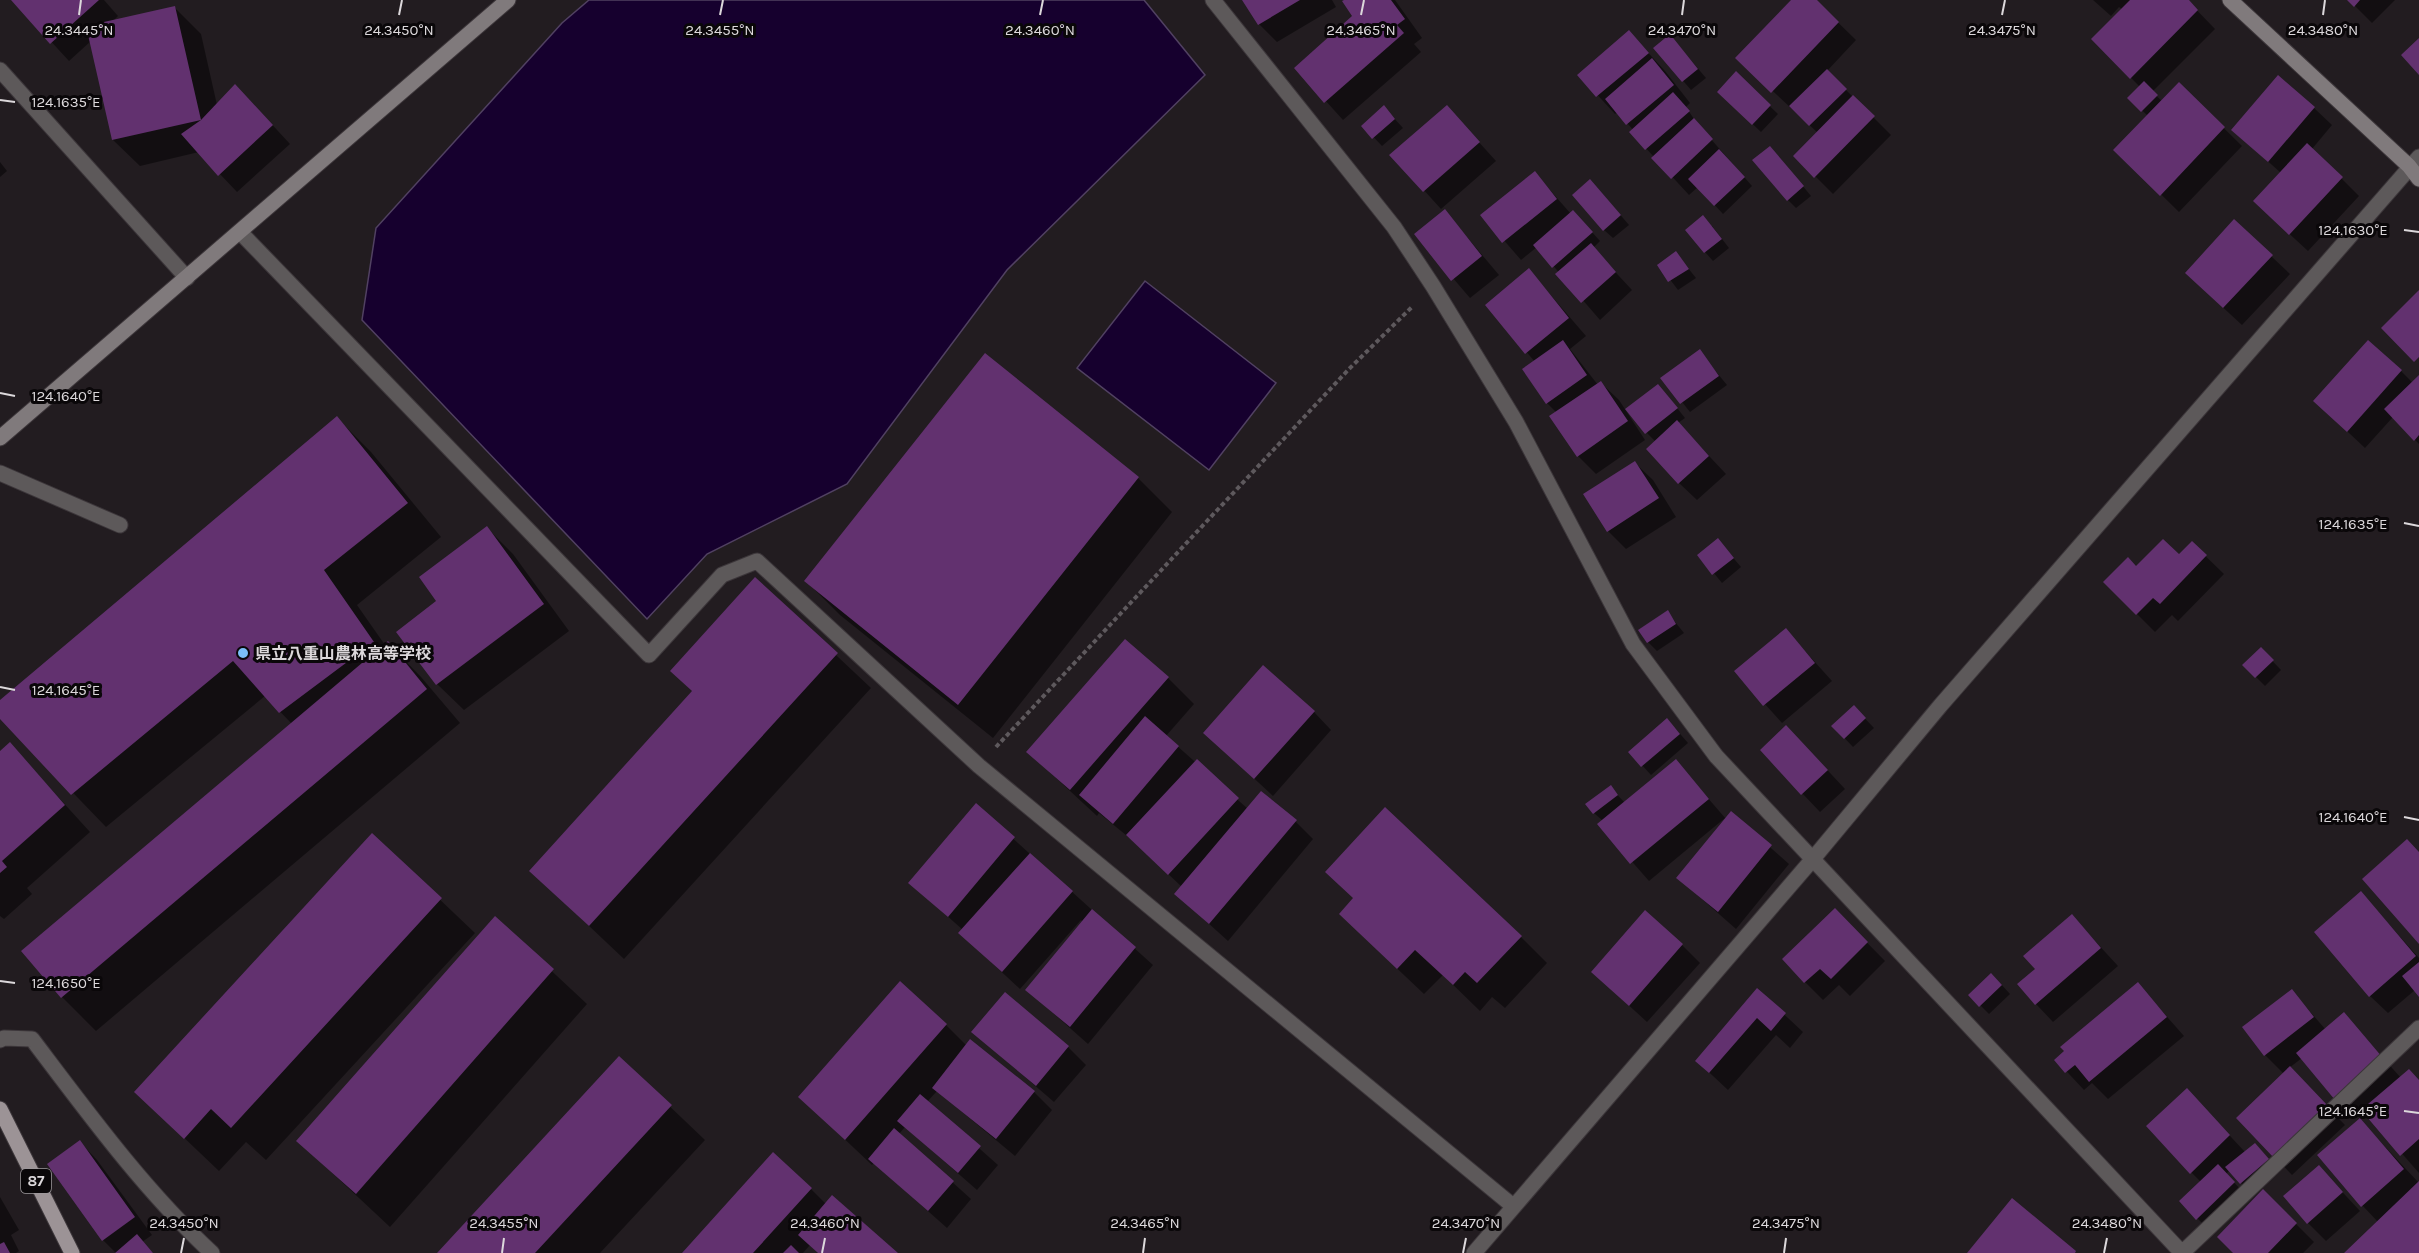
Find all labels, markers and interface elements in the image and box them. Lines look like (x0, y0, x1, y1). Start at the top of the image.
text: 24.3445°N (44, 21, 114, 39)
text: 24.3450°N (364, 21, 434, 39)
text: 24.3455°N (685, 21, 755, 39)
text: 24.3460°N (1005, 21, 1075, 39)
text: 24.3465°N (1326, 21, 1396, 39)
text: 24.3470°N (1648, 21, 1716, 39)
text: 24.3475°N (1968, 21, 2036, 39)
text: 24.3480°N (2288, 21, 2358, 39)
text: 124.1635°E (31, 93, 101, 111)
text: 124.1630°E (2318, 221, 2388, 239)
text: 124.1640°E (31, 387, 101, 405)
text: 124.1635°E (2318, 515, 2388, 533)
place label: 県立八重山農林高等学校 (255, 644, 431, 663)
marker: 県立八重山農林高等学校 (236, 646, 250, 660)
text: 124.1645°E (32, 681, 100, 699)
text: 124.1640°E (2318, 808, 2388, 826)
text: 124.1650°E (31, 974, 101, 992)
text: 124.1645°E (2319, 1102, 2387, 1120)
road number: 87 (21, 1169, 51, 1193)
text: 24.3450°N (149, 1214, 219, 1232)
text: 24.3455°N (469, 1214, 539, 1232)
text: 24.3460°N (790, 1214, 860, 1232)
text: 24.3465°N (1110, 1214, 1180, 1232)
text: 24.3470°N (1432, 1214, 1500, 1232)
text: 24.3475°N (1752, 1214, 1820, 1232)
text: 24.3480°N (2072, 1214, 2142, 1232)

